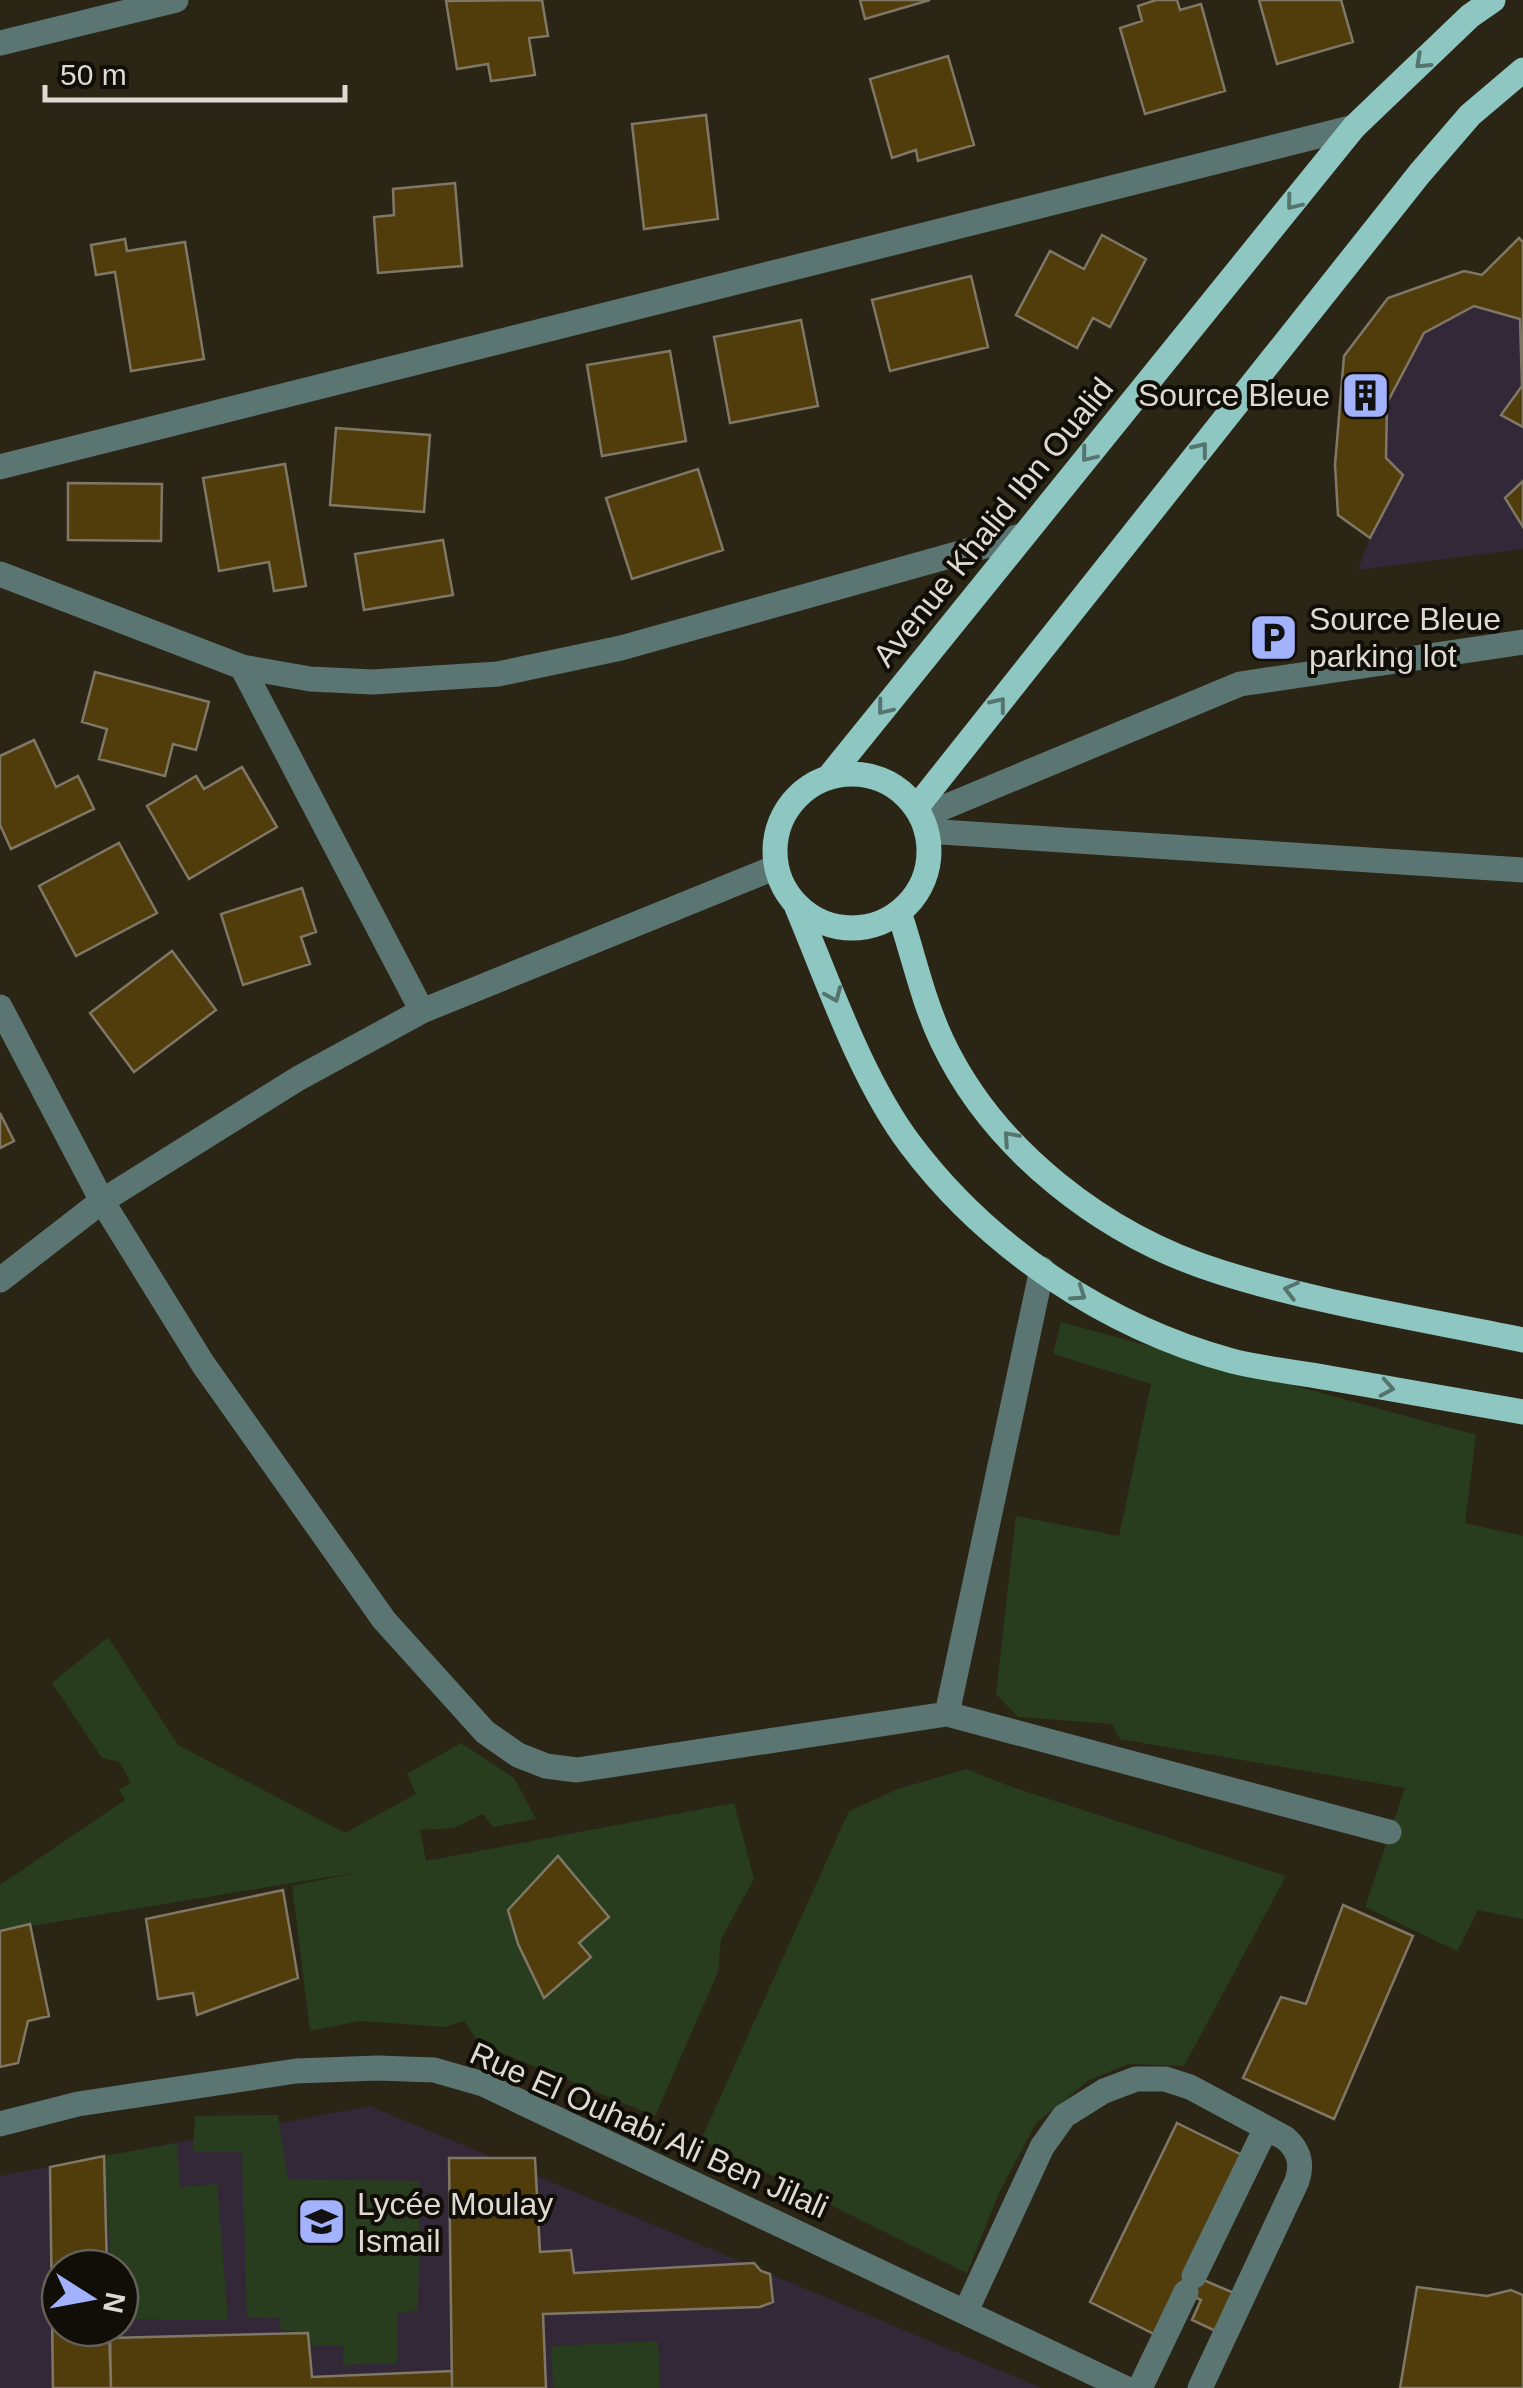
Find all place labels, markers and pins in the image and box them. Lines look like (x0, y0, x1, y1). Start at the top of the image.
building icon: Source Bleue (1339, 369, 1391, 421)
place label: Source Bleue (1138, 377, 1330, 413)
place label: Source Bleue parking lot (1309, 601, 1501, 674)
parking icon: Source Bleue parking lot (1248, 611, 1300, 663)
place label: Lycée Moulay Ismail (357, 2186, 553, 2259)
school or university icon: Lycée Moulay Ismail (296, 2196, 348, 2248)

